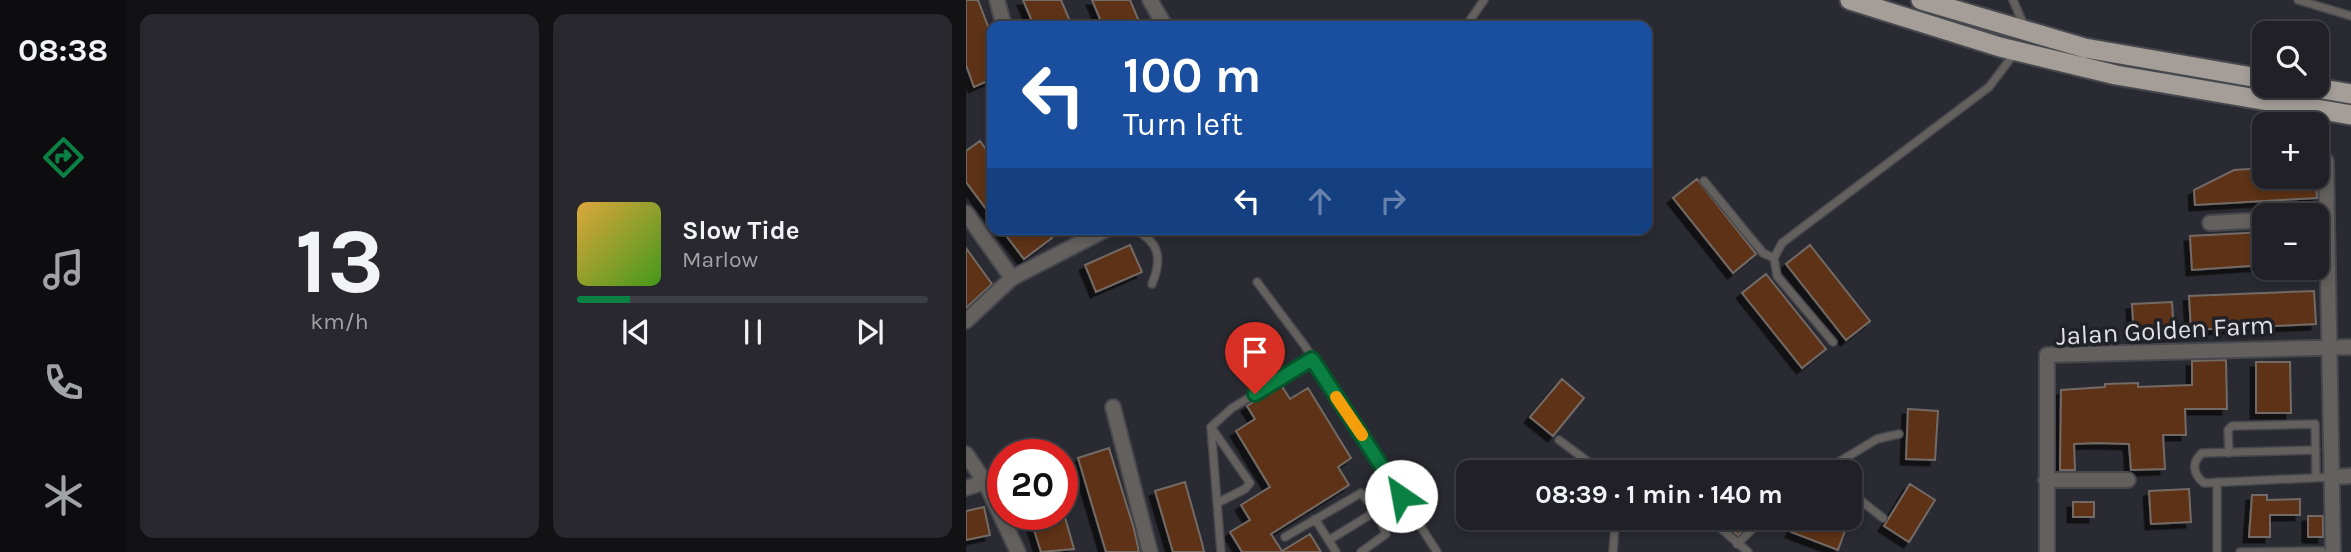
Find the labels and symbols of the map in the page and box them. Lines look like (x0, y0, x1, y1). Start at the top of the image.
street label: Jalan Golden Farm (2055, 309, 2275, 352)
pin (1225, 322, 1285, 394)
speed limit sign: 20 (987, 439, 1078, 530)
position arrow (1364, 459, 1438, 533)

